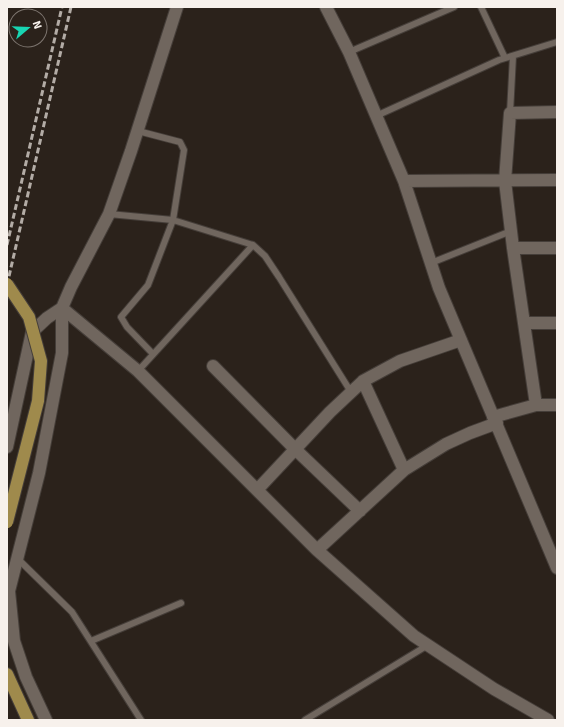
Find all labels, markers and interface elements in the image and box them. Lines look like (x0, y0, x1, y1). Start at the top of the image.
north arrow (8, 8, 48, 48)
text: N (30, 19, 44, 31)

